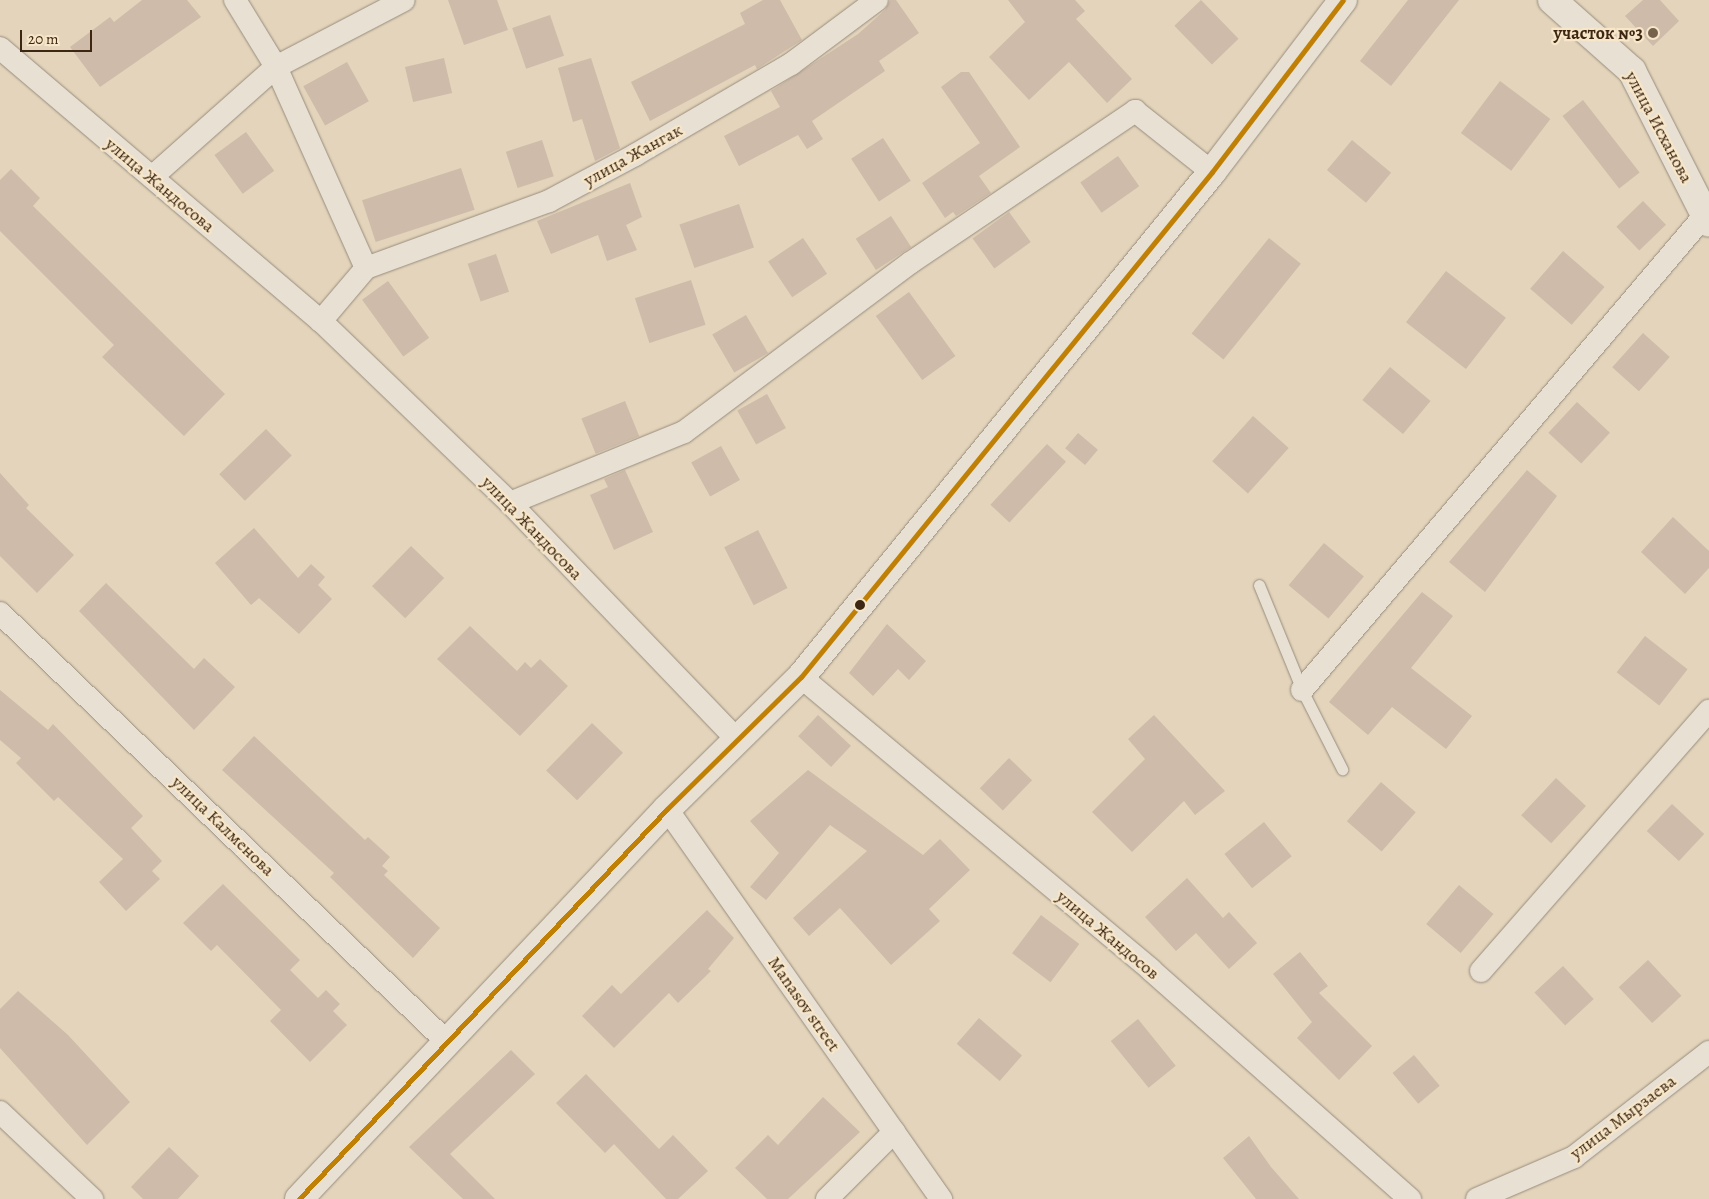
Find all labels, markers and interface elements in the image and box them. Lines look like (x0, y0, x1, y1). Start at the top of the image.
scale bar (22, 20, 95, 52)
place label: участок №3 (1554, 22, 1643, 44)
marker: участок №3 (1647, 27, 1659, 39)
text: 20 m (28, 29, 59, 49)
street label: улица Исханова (1621, 67, 1697, 187)
street label: улица Жангак (580, 119, 686, 191)
street label: улица Жандосова (101, 133, 219, 237)
street label: улица Жандосова (477, 472, 587, 584)
unlabelled marker (855, 600, 865, 610)
street label: улица Калменова (167, 771, 279, 881)
street label: улица Жандосов (1052, 886, 1164, 984)
street label: Manasov street (763, 952, 845, 1056)
street label: улица Мырзаева (1566, 1070, 1680, 1164)

